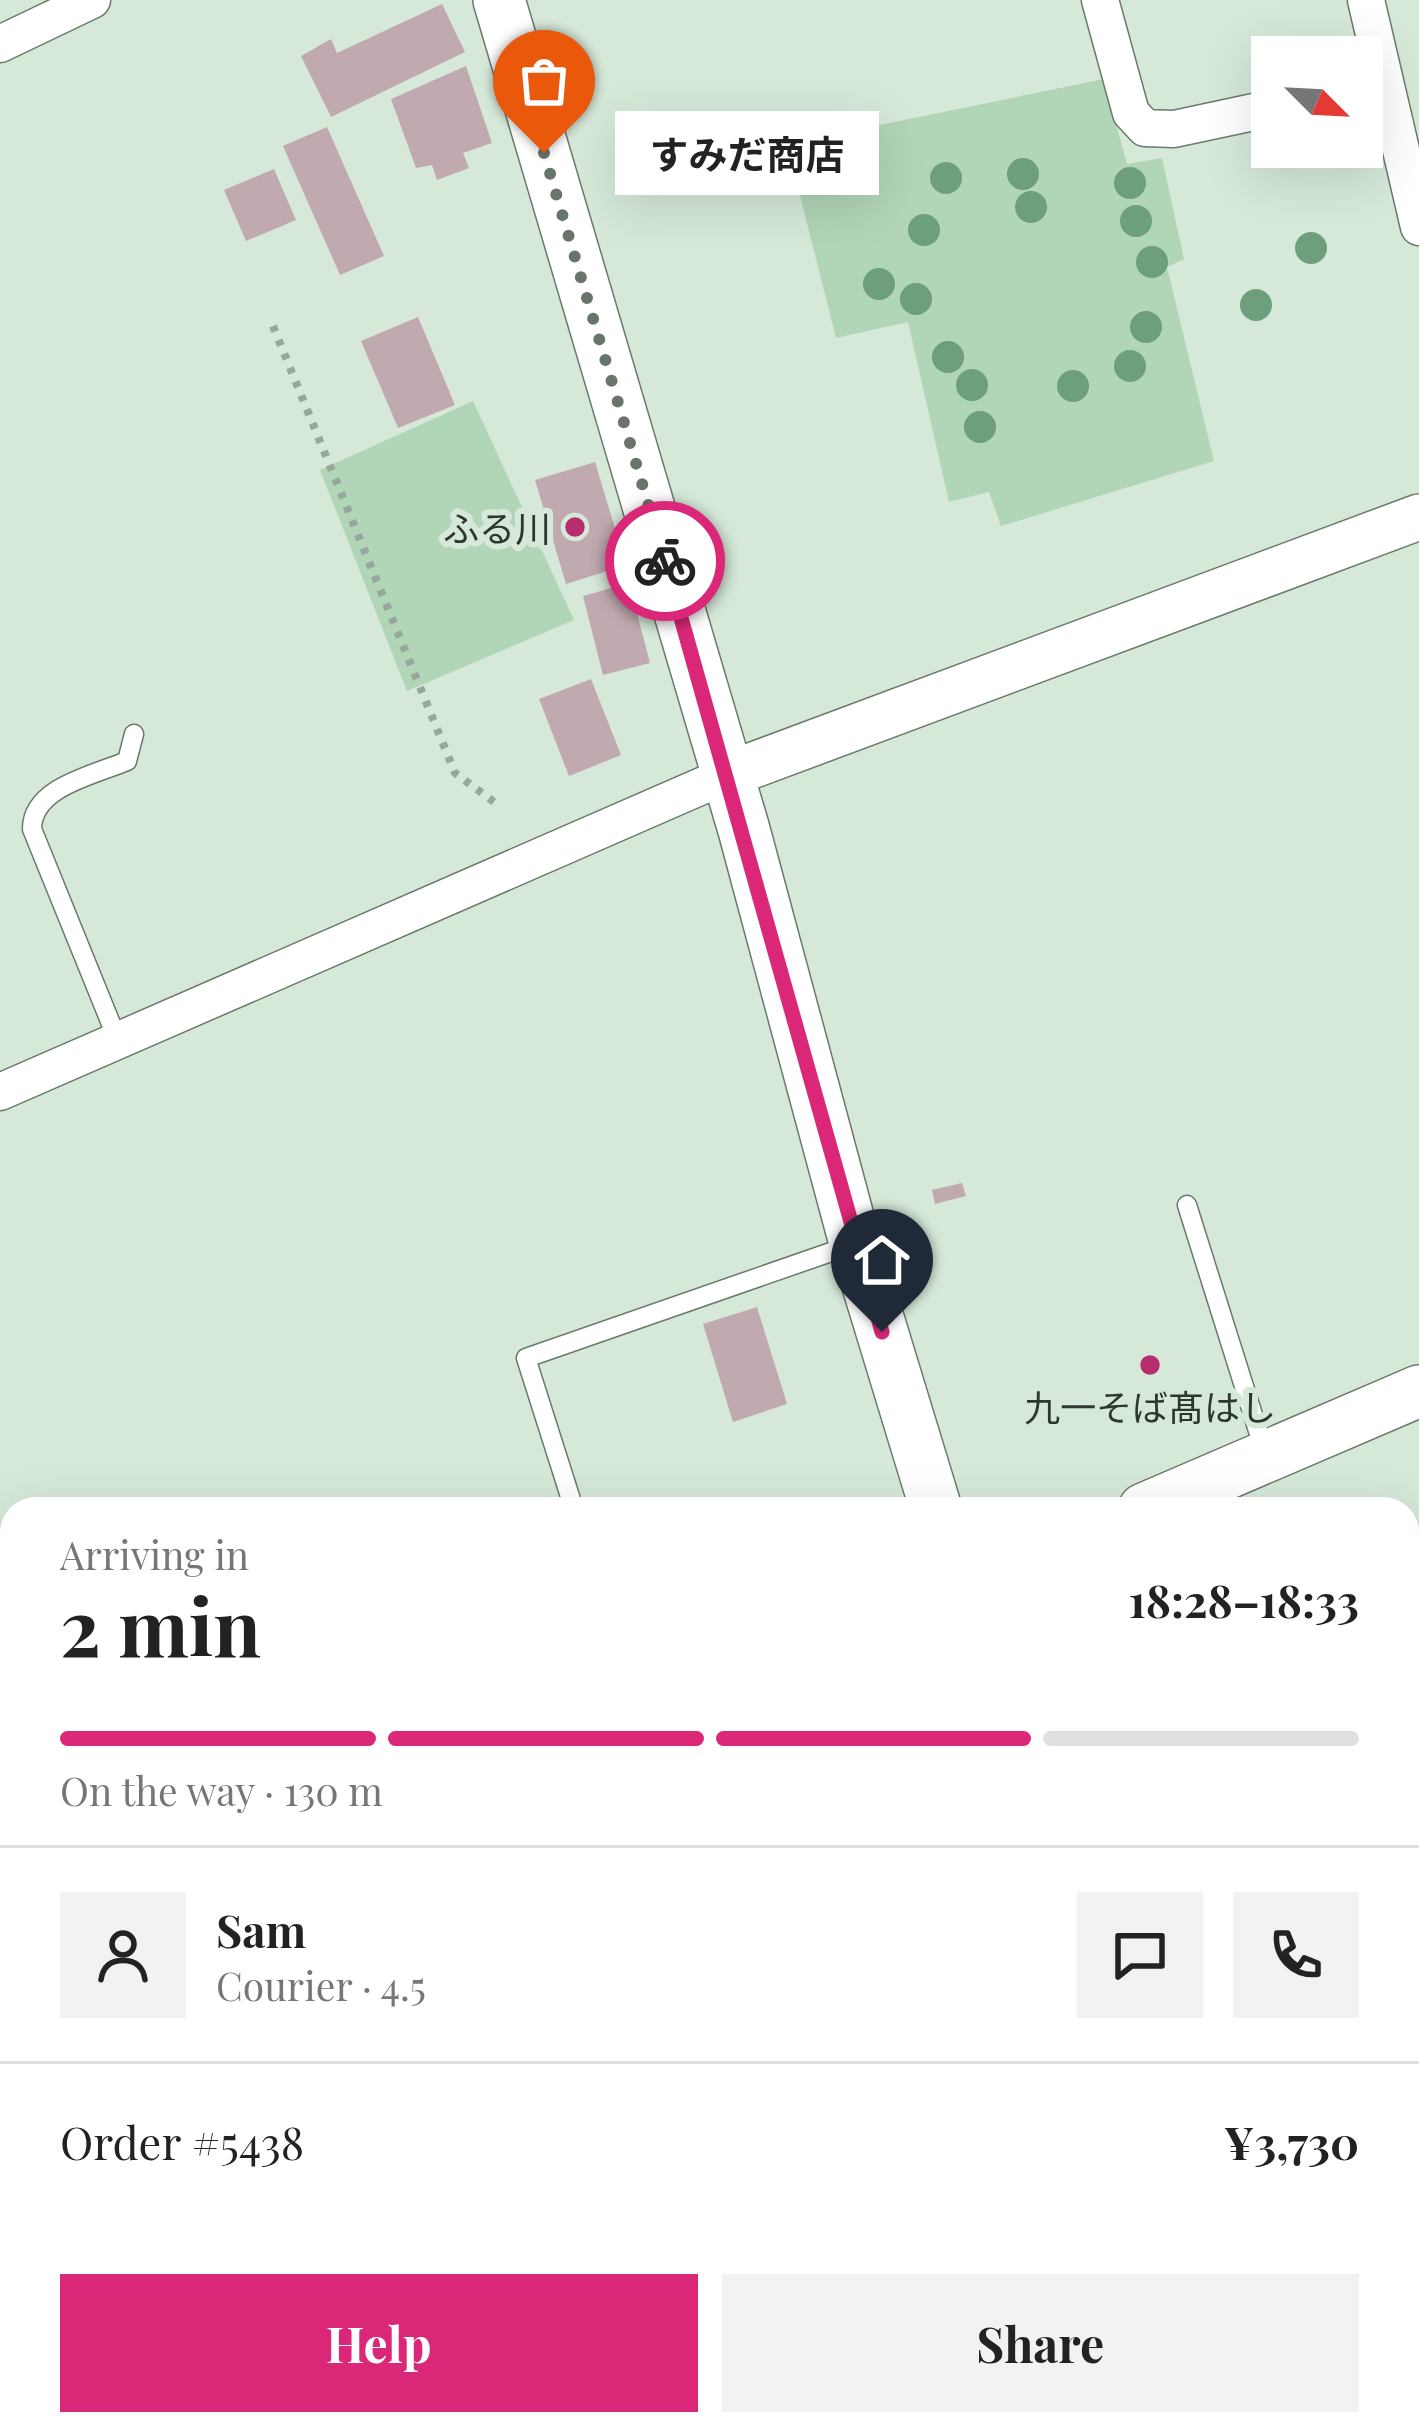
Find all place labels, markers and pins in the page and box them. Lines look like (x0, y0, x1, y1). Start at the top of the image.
pin (493, 30, 595, 153)
callout: すみだ商店 (616, 111, 880, 195)
place label: ふる川 (443, 503, 551, 551)
marker: ふる川 (562, 514, 588, 540)
pin (831, 1209, 933, 1332)
marker: 九一そば髙はし (1137, 1352, 1163, 1378)
place label: 九一そば髙はし (1024, 1382, 1276, 1430)

